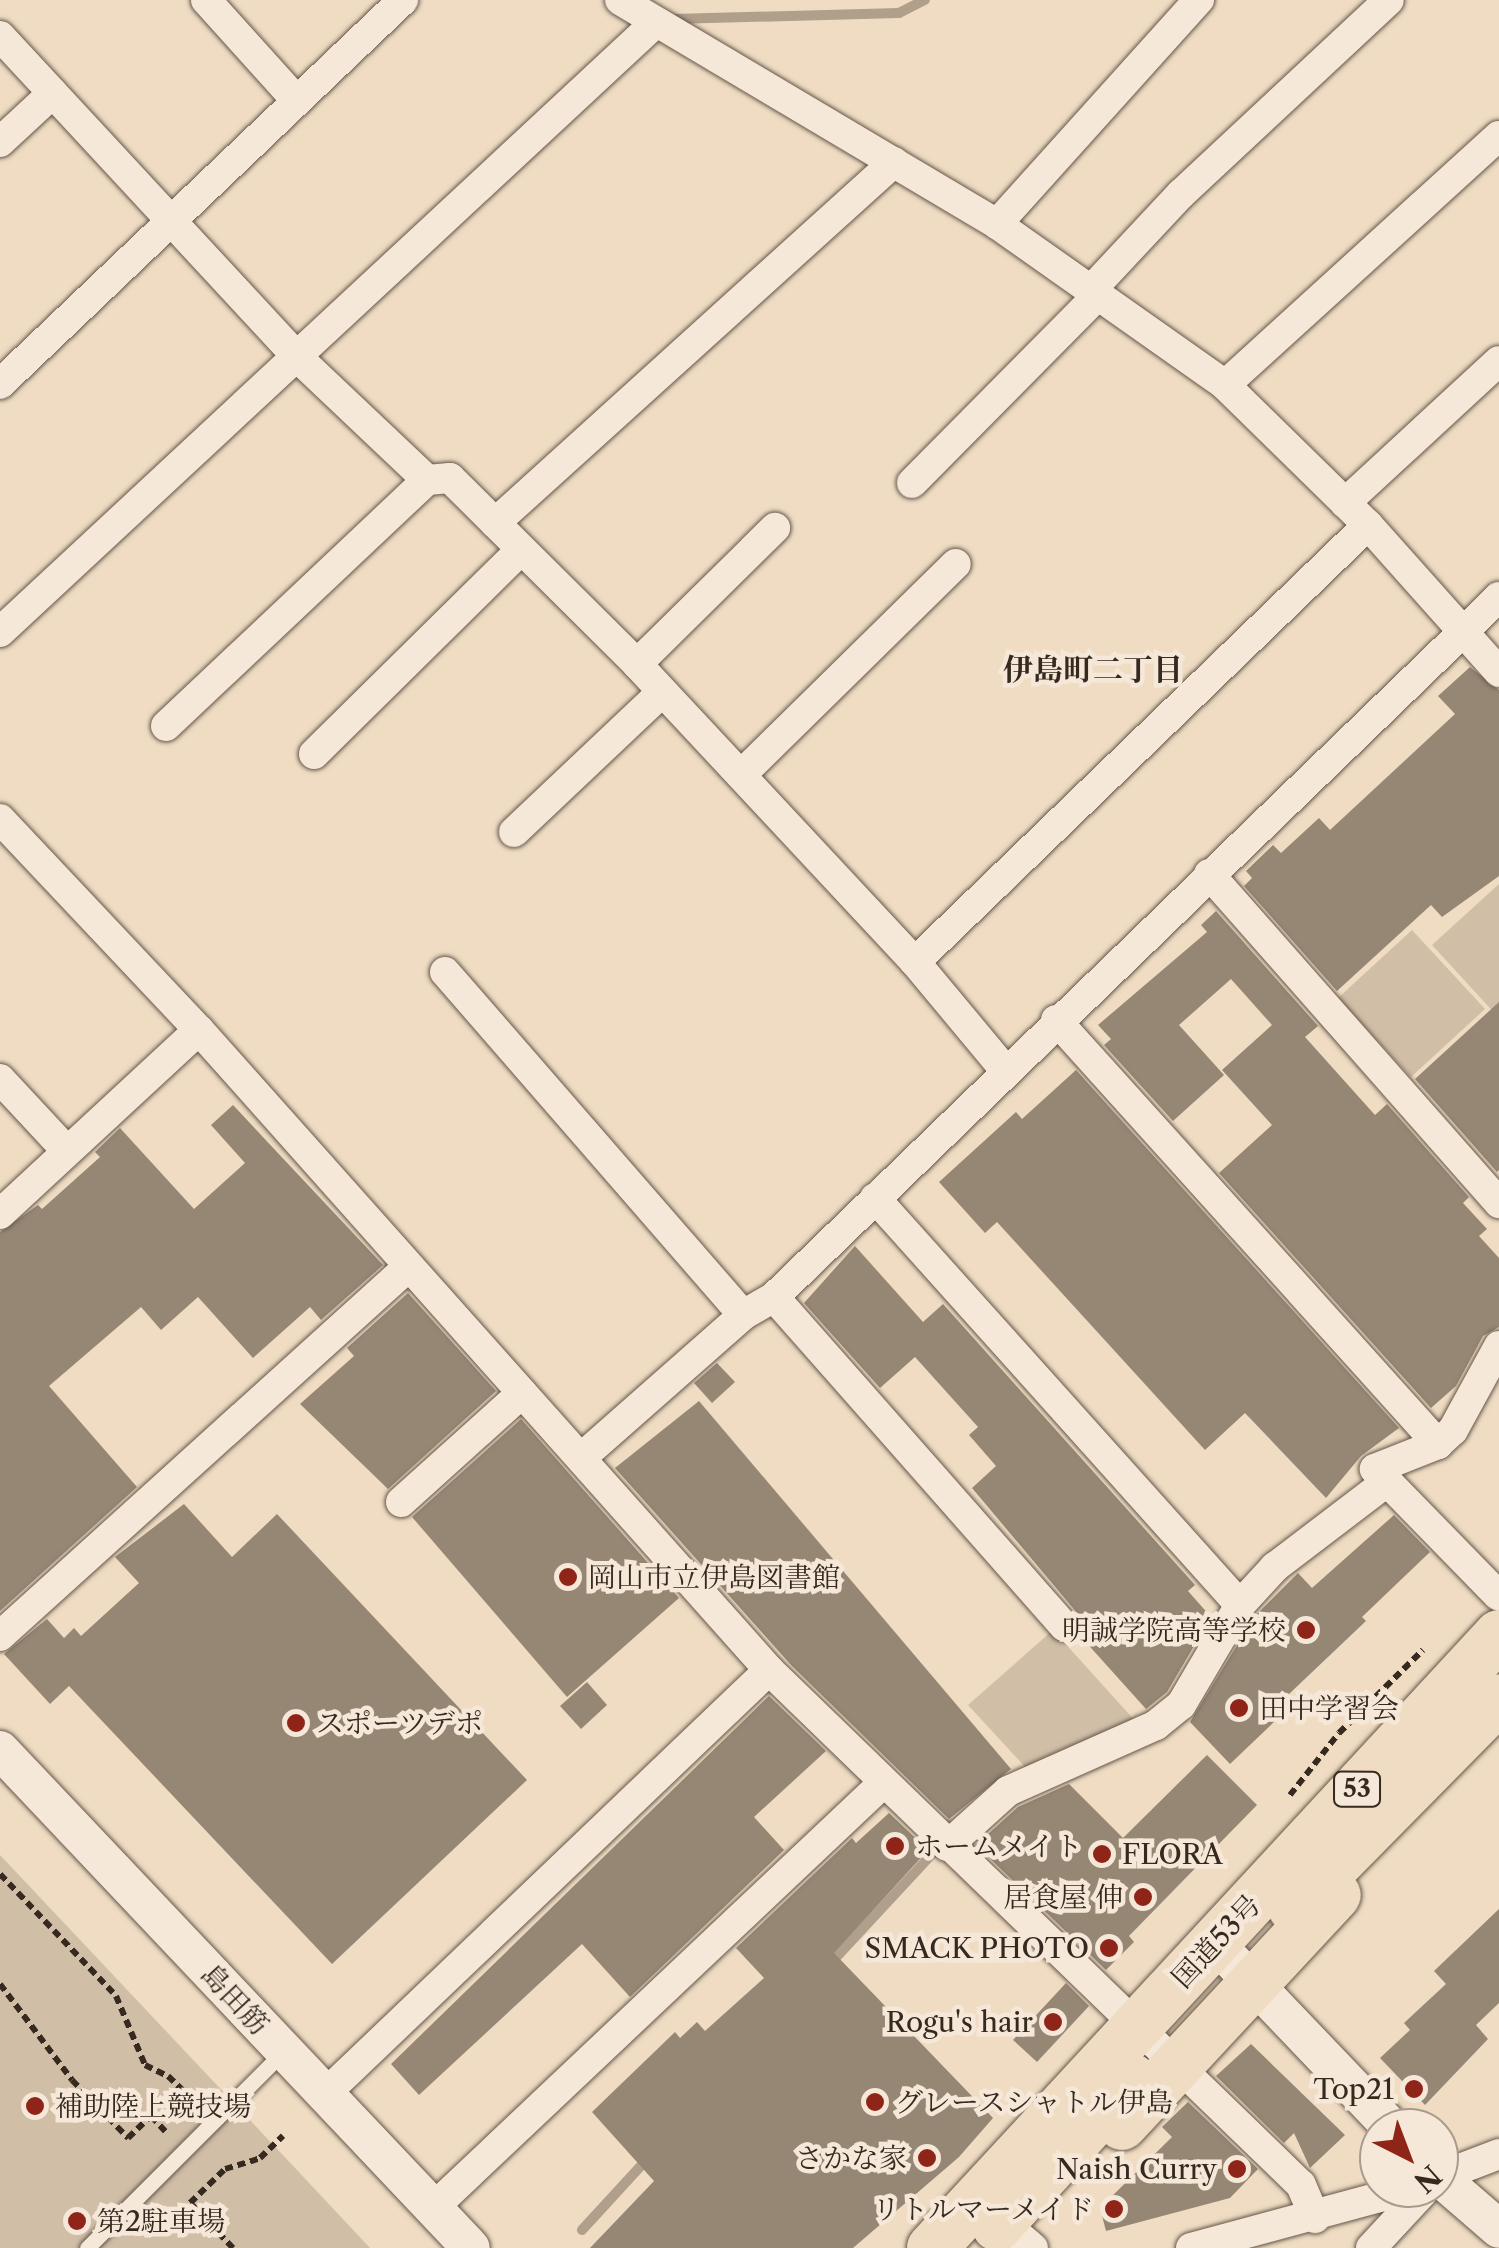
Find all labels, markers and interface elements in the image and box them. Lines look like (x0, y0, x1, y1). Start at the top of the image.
district label: 伊島町二丁目 (1003, 652, 1183, 688)
place label: 岡山市立伊島図書館 (588, 1560, 840, 1594)
marker: 岡山市立伊島図書館 (557, 1566, 579, 1588)
place label: 明誠学院高等学校 (1062, 1613, 1286, 1647)
marker: 明誠学院高等学校 (1295, 1619, 1317, 1641)
place label: 田中学習会 (1259, 1691, 1399, 1725)
marker: 田中学習会 (1228, 1697, 1250, 1719)
place label: スポーツデポ (316, 1706, 484, 1740)
marker: スポーツデポ (285, 1712, 307, 1734)
road number: 53 (1332, 1769, 1382, 1809)
place label: ホームメイト (915, 1829, 1083, 1863)
marker: ホームメイト (884, 1835, 906, 1857)
place label: FLORA (1122, 1837, 1223, 1871)
marker: FLORA (1091, 1843, 1113, 1865)
place label: 居食屋 伸 (1004, 1880, 1123, 1914)
marker: 居食屋 伸 (1132, 1886, 1154, 1908)
street label: 国道53号 (1165, 1888, 1267, 1994)
place label: SMACK PHOTO (864, 1931, 1089, 1965)
marker: SMACK PHOTO (1098, 1937, 1120, 1959)
street label: 島田筋 (194, 1957, 276, 2041)
place label: Rogu's hair (886, 2005, 1033, 2039)
marker: Rogu's hair (1042, 2011, 1064, 2033)
place label: Top21 (1313, 2072, 1394, 2106)
marker: Top21 (1403, 2078, 1425, 2100)
place label: グレースシャトル伊島 (895, 2085, 1175, 2119)
place label: 補助陸上競技場 (55, 2089, 251, 2123)
marker: グレースシャトル伊島 (864, 2091, 886, 2113)
marker: 補助陸上競技場 (24, 2095, 46, 2117)
north arrow (1359, 2108, 1459, 2208)
place label: さかな家 (795, 2141, 907, 2175)
marker: さかな家 (916, 2147, 938, 2169)
place label: Naish Curry (1056, 2152, 1217, 2186)
marker: Naish Curry (1226, 2158, 1248, 2180)
text: N (1407, 2158, 1448, 2200)
place label: リトルマーメイド (870, 2192, 1094, 2226)
marker: リトルマーメイド (1103, 2198, 1125, 2220)
place label: 第2駐車場 (97, 2204, 225, 2238)
marker: 第2駐車場 (66, 2210, 88, 2232)

